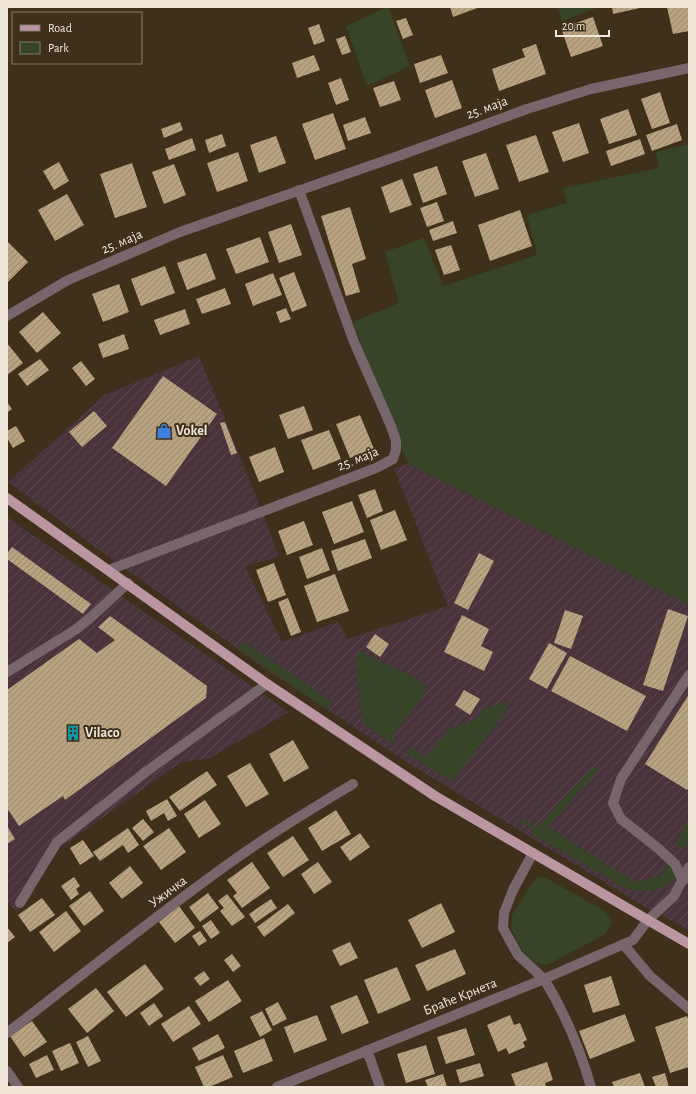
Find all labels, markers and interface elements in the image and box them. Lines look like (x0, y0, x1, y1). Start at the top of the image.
legend (12, 12, 142, 64)
scale bar (556, 12, 609, 38)
text: 20 m (562, 20, 585, 32)
text: Road (48, 22, 72, 34)
text: Park (48, 42, 69, 54)
street label: 25. маја (464, 94, 510, 122)
street label: 25. маја (99, 227, 145, 257)
shop icon: Vokel (155, 422, 173, 440)
place label: Vokel (176, 424, 207, 438)
street label: 25. маја (335, 444, 381, 474)
building icon: Vilaco (64, 724, 82, 742)
place label: Vilaco (85, 726, 120, 740)
street label: Ужичка (147, 873, 190, 910)
street label: Браће Крнета (421, 976, 499, 1018)

